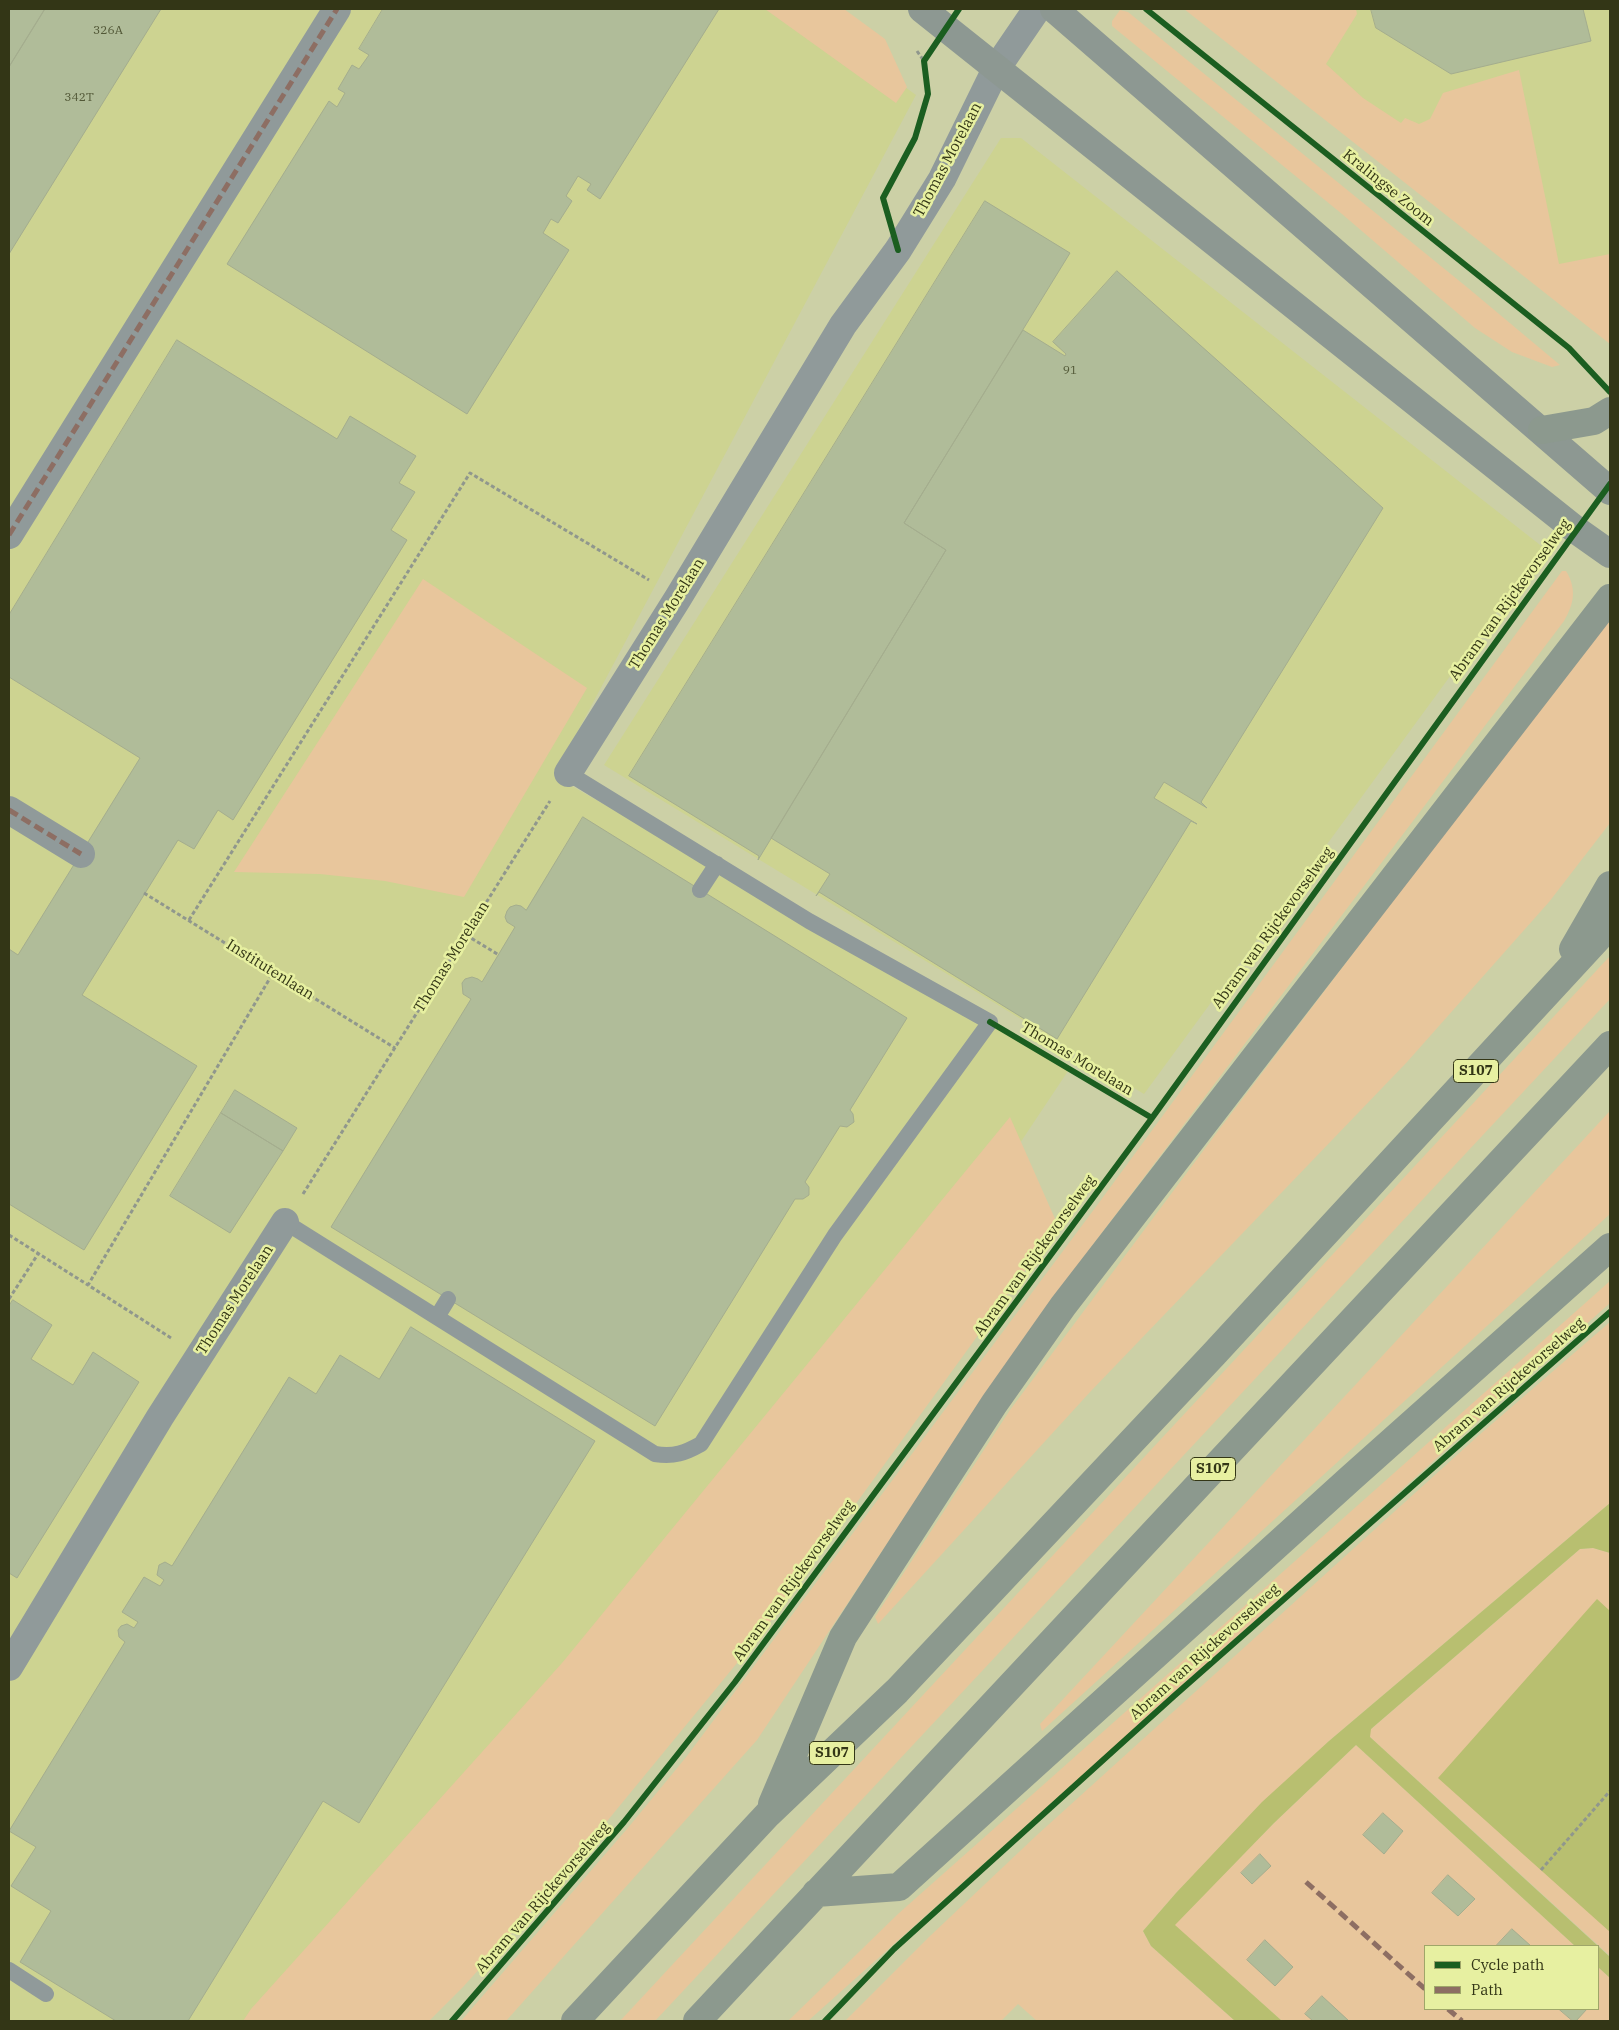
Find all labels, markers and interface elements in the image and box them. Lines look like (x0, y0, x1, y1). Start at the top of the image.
house number: 326A (93, 24, 123, 38)
house number: 342T (64, 91, 94, 105)
street label: Thomas Morelaan (910, 99, 986, 221)
street label: Kralingse Zoom (1339, 146, 1437, 230)
house number: 91 (1063, 364, 1077, 378)
street label: Abram van Rijckevorselweg (1445, 516, 1575, 684)
street label: Thomas Morelaan (626, 555, 708, 673)
street label: Abram van Rijckevorselweg (1208, 844, 1338, 1012)
street label: Thomas Morelaan (411, 898, 493, 1016)
street label: Institutenlaan (223, 936, 317, 1004)
street label: Thomas Morelaan (1018, 1018, 1136, 1100)
road number: S107 (1454, 1060, 1498, 1082)
street label: Abram van Rijckevorselweg (970, 1172, 1100, 1340)
street label: Thomas Morelaan (193, 1242, 277, 1358)
street label: Abram van Rijckevorselweg (1429, 1314, 1589, 1456)
road number: S107 (1190, 1458, 1236, 1480)
street label: Abram van Rijckevorselweg (729, 1497, 859, 1665)
street label: Abram van Rijckevorselweg (1126, 1580, 1284, 1724)
road number: S107 (810, 1742, 854, 1765)
street label: Abram van Rijckevorselweg (472, 1818, 614, 1978)
legend (1424, 1945, 1599, 2010)
text: Cycle path (1471, 1955, 1544, 1974)
text: Path (1471, 1980, 1503, 1999)

